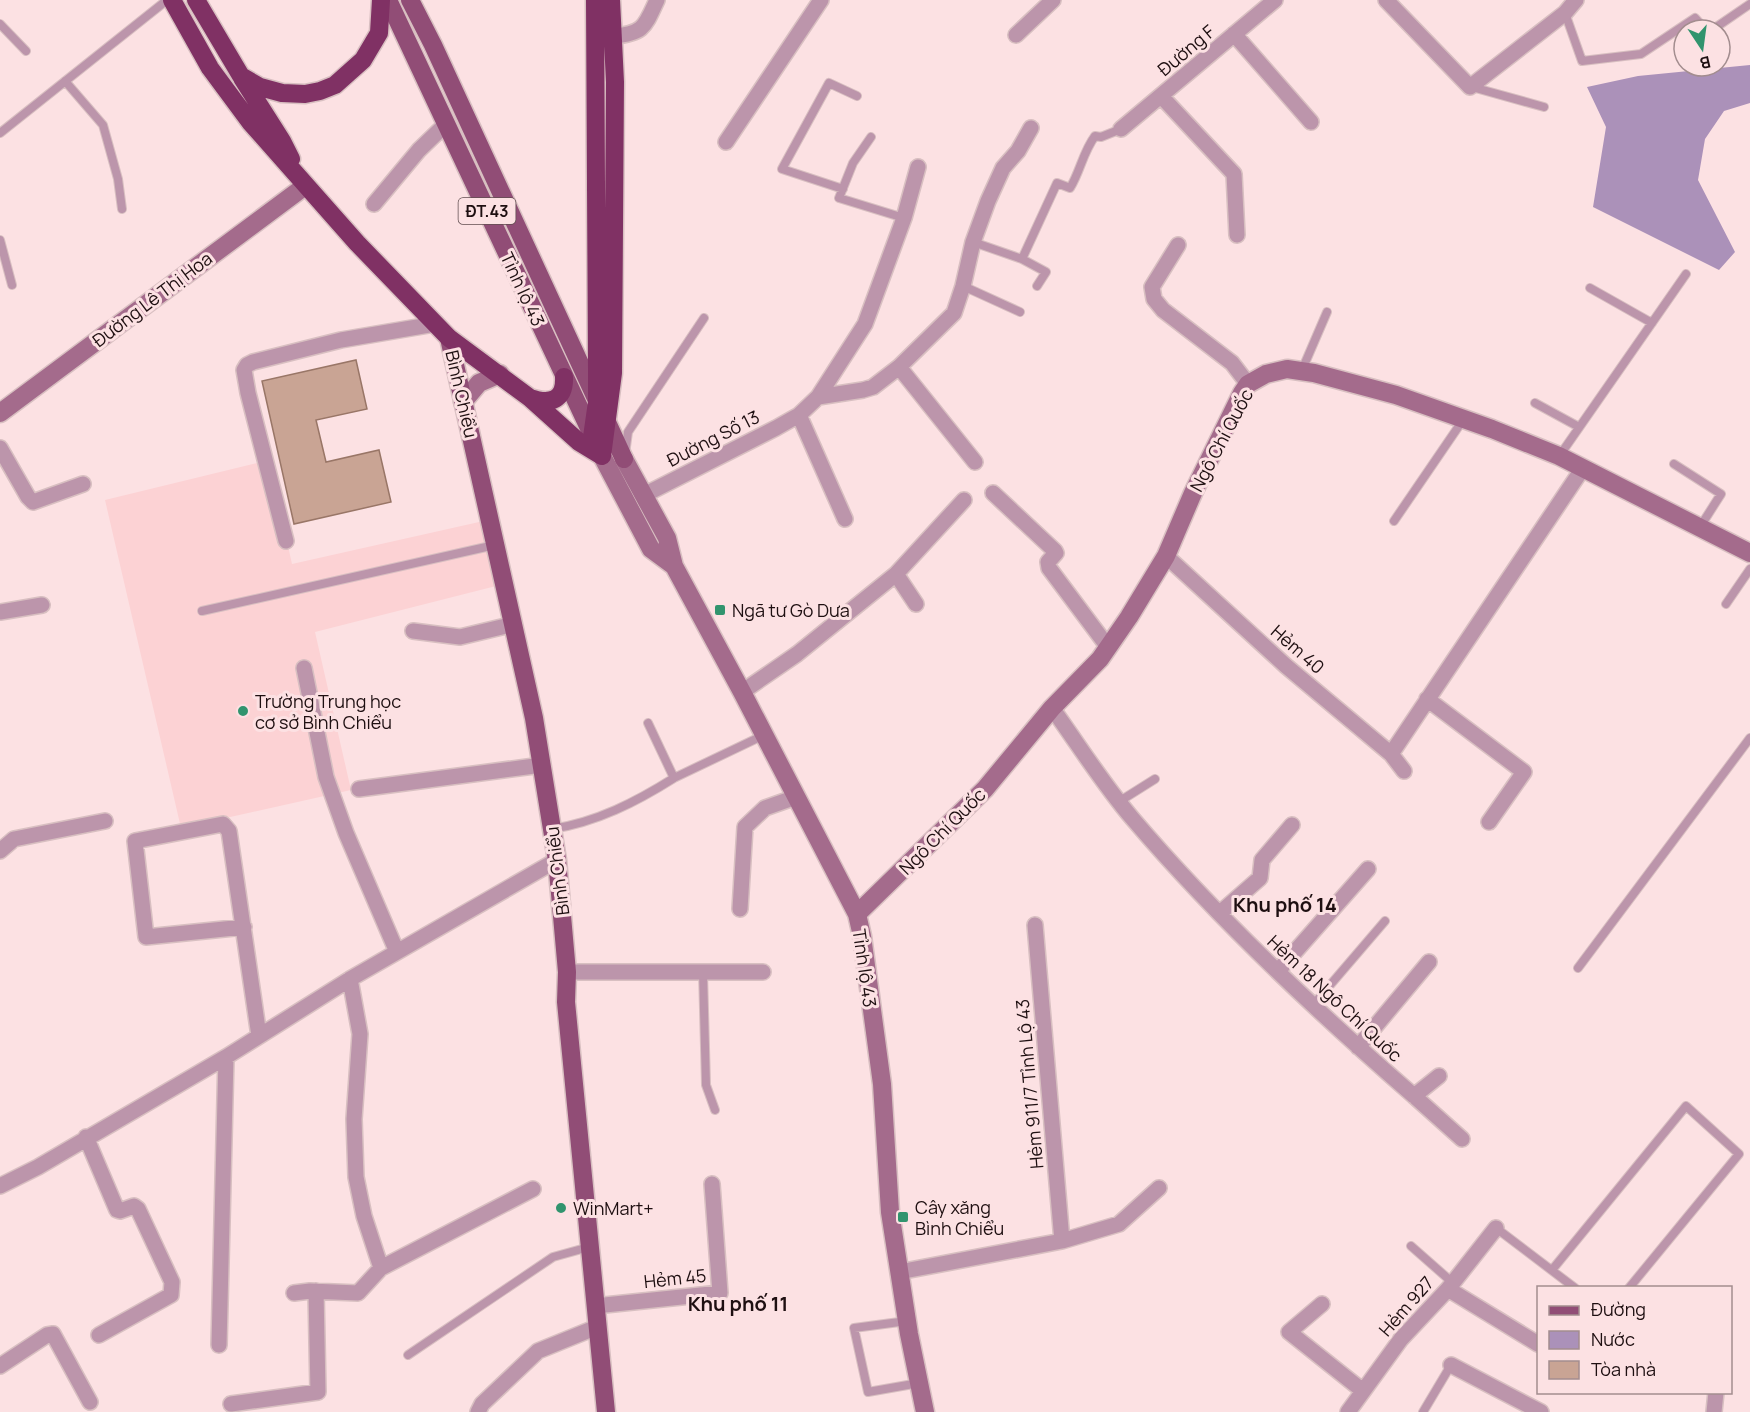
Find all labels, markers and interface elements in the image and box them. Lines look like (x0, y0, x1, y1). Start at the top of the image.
north arrow (1672, 18, 1732, 78)
street label: Đường F (1152, 19, 1220, 81)
text: B (1698, 51, 1713, 74)
road number: ĐT.43 (458, 198, 516, 224)
street label: Đường Lê Thị Hoa (87, 246, 217, 352)
street label: Tỉnh lộ 43 (495, 248, 551, 330)
street label: Bình Chiểu (440, 348, 484, 440)
street label: Ngô Chí Quốc (1184, 384, 1258, 495)
street label: Đường Số 13 (663, 404, 763, 472)
place label: Ngã tư Gò Dưa (732, 598, 850, 622)
marker: Ngã tư Gò Dưa (713, 603, 727, 617)
street label: Hẻm 40 (1266, 619, 1330, 679)
place label: Trường Trung học cơ sở Bình Chiểu (255, 689, 401, 734)
marker: Trường Trung học cơ sở Bình Chiểu (236, 704, 250, 718)
street label: Ngô Chí Quốc (894, 783, 990, 879)
street label: Bình Chiểu (540, 825, 574, 917)
district label: Khu phố 14 (1233, 891, 1337, 918)
street label: Tỉnh lộ 43 (848, 927, 882, 1009)
street label: Hẻm 18 Ngô Chí Quốc (1263, 929, 1407, 1067)
street label: Hẻm 911/7 Tỉnh Lộ 43 (1010, 998, 1048, 1170)
place label: Cây xăng Bình Chiểu (915, 1195, 1004, 1240)
place label: WinMart+ (573, 1196, 654, 1220)
marker: WinMart+ (554, 1201, 568, 1215)
marker: Cây xăng Bình Chiểu (896, 1210, 910, 1224)
street label: Hẻm 45 (643, 1263, 707, 1293)
street label: Hẻm 927 (1373, 1271, 1439, 1341)
legend (1537, 1286, 1732, 1394)
district label: Khu phố 11 (688, 1290, 788, 1317)
text: Đường (1591, 1297, 1646, 1321)
text: Nước (1591, 1327, 1635, 1351)
text: Tòa nhà (1591, 1357, 1656, 1381)

